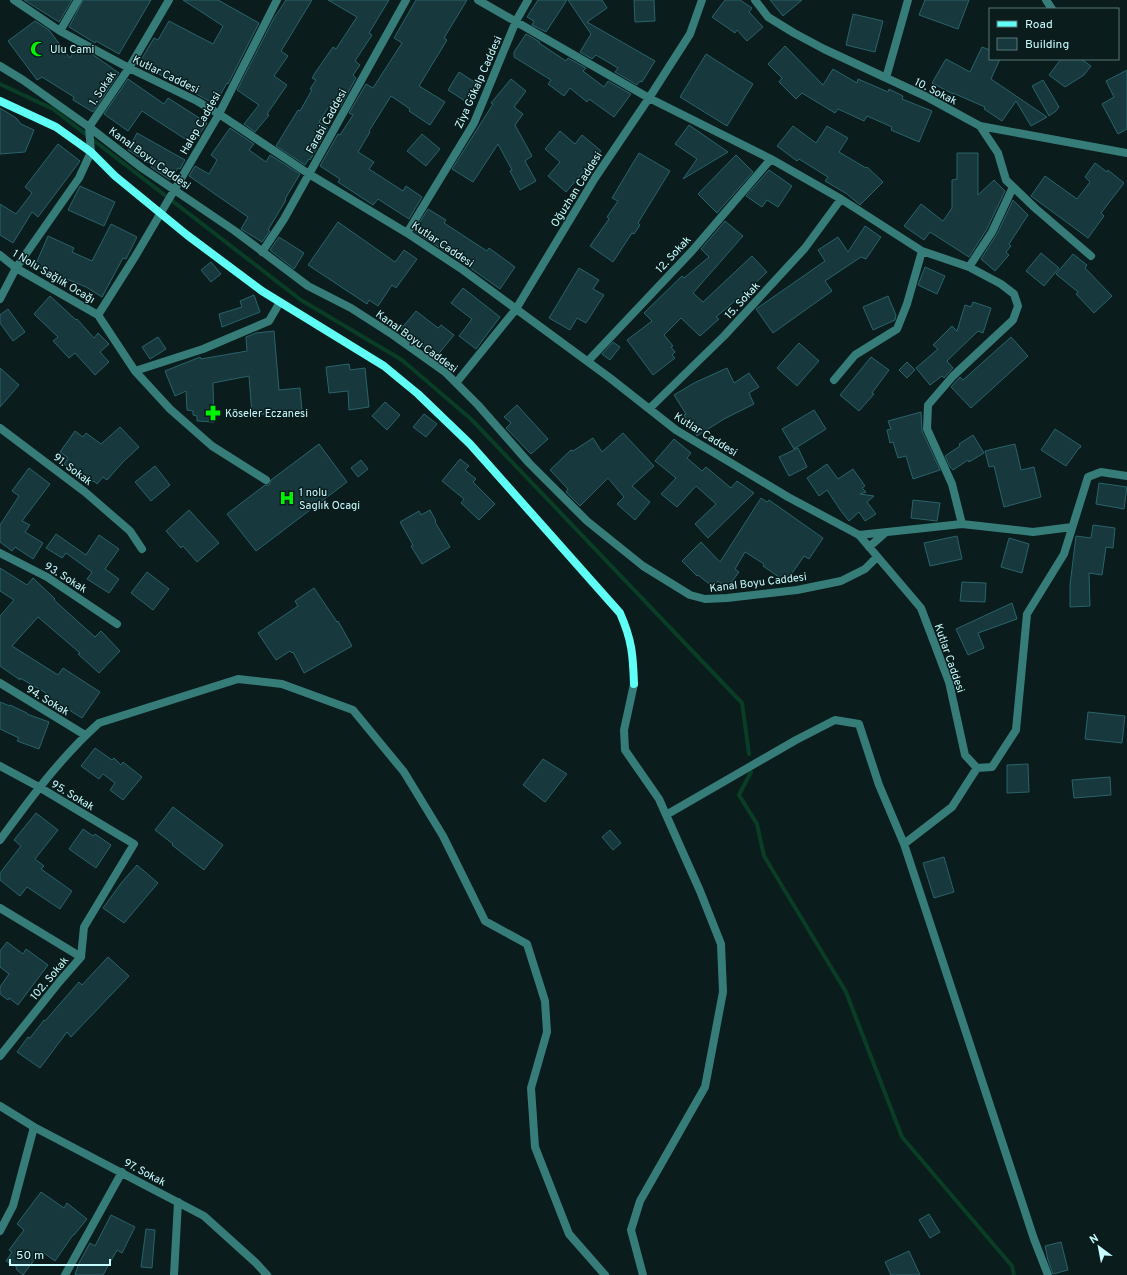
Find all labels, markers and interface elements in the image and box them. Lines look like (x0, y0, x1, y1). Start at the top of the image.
legend (989, 8, 1119, 60)
text: Road (1025, 17, 1053, 33)
street label: Ziya Gökalp Caddesi (452, 34, 506, 131)
text: Building (1025, 37, 1069, 53)
mosque icon: Ulu Cami (29, 40, 47, 58)
place label: Ulu Cami (50, 43, 94, 57)
street label: Kutlar Caddesi (130, 53, 201, 97)
street label: 1. Sokak (86, 68, 120, 109)
street label: 10. Sokak (912, 75, 959, 109)
street label: Farabi Caddesi (303, 87, 350, 156)
street label: Halep Caddesi (177, 90, 224, 157)
street label: Kanal Boyu Caddesi (106, 124, 193, 193)
street label: Oğuzhan Caddesi (548, 149, 606, 230)
street label: Kutlar Caddesi (409, 219, 476, 271)
street label: 12. Sokak (653, 233, 695, 276)
street label: 1 Nolu Sağlık Ocağı (10, 247, 97, 307)
street label: 15. Sokak (722, 279, 764, 322)
street label: Kanal Boyu Caddesi (373, 307, 460, 376)
pharmacy icon: Köseler Eczanesi (204, 404, 222, 422)
place label: Köseler Eczanesi (225, 407, 308, 421)
street label: Kutlar Caddesi (671, 410, 740, 460)
street label: 91. Sokak (50, 451, 95, 489)
place label: 1 nolu Saglık Ocagi (299, 486, 360, 513)
hospital icon: 1 nolu Saglık Ocagi (278, 489, 296, 507)
street label: 93. Sokak (41, 559, 90, 597)
street label: Kanal Boyu Caddesi (709, 570, 807, 596)
street label: Kutlar Caddesi (931, 622, 967, 695)
street label: 94. Sokak (23, 682, 72, 719)
street label: 95. Sokak (48, 777, 97, 814)
street label: 102. Sokak (27, 954, 72, 1003)
street label: 97. Sokak (121, 1156, 168, 1190)
north arrow (1079, 1227, 1119, 1267)
text: N (1087, 1231, 1101, 1247)
scale bar (10, 1241, 110, 1267)
text: 50 m (16, 1248, 44, 1264)

